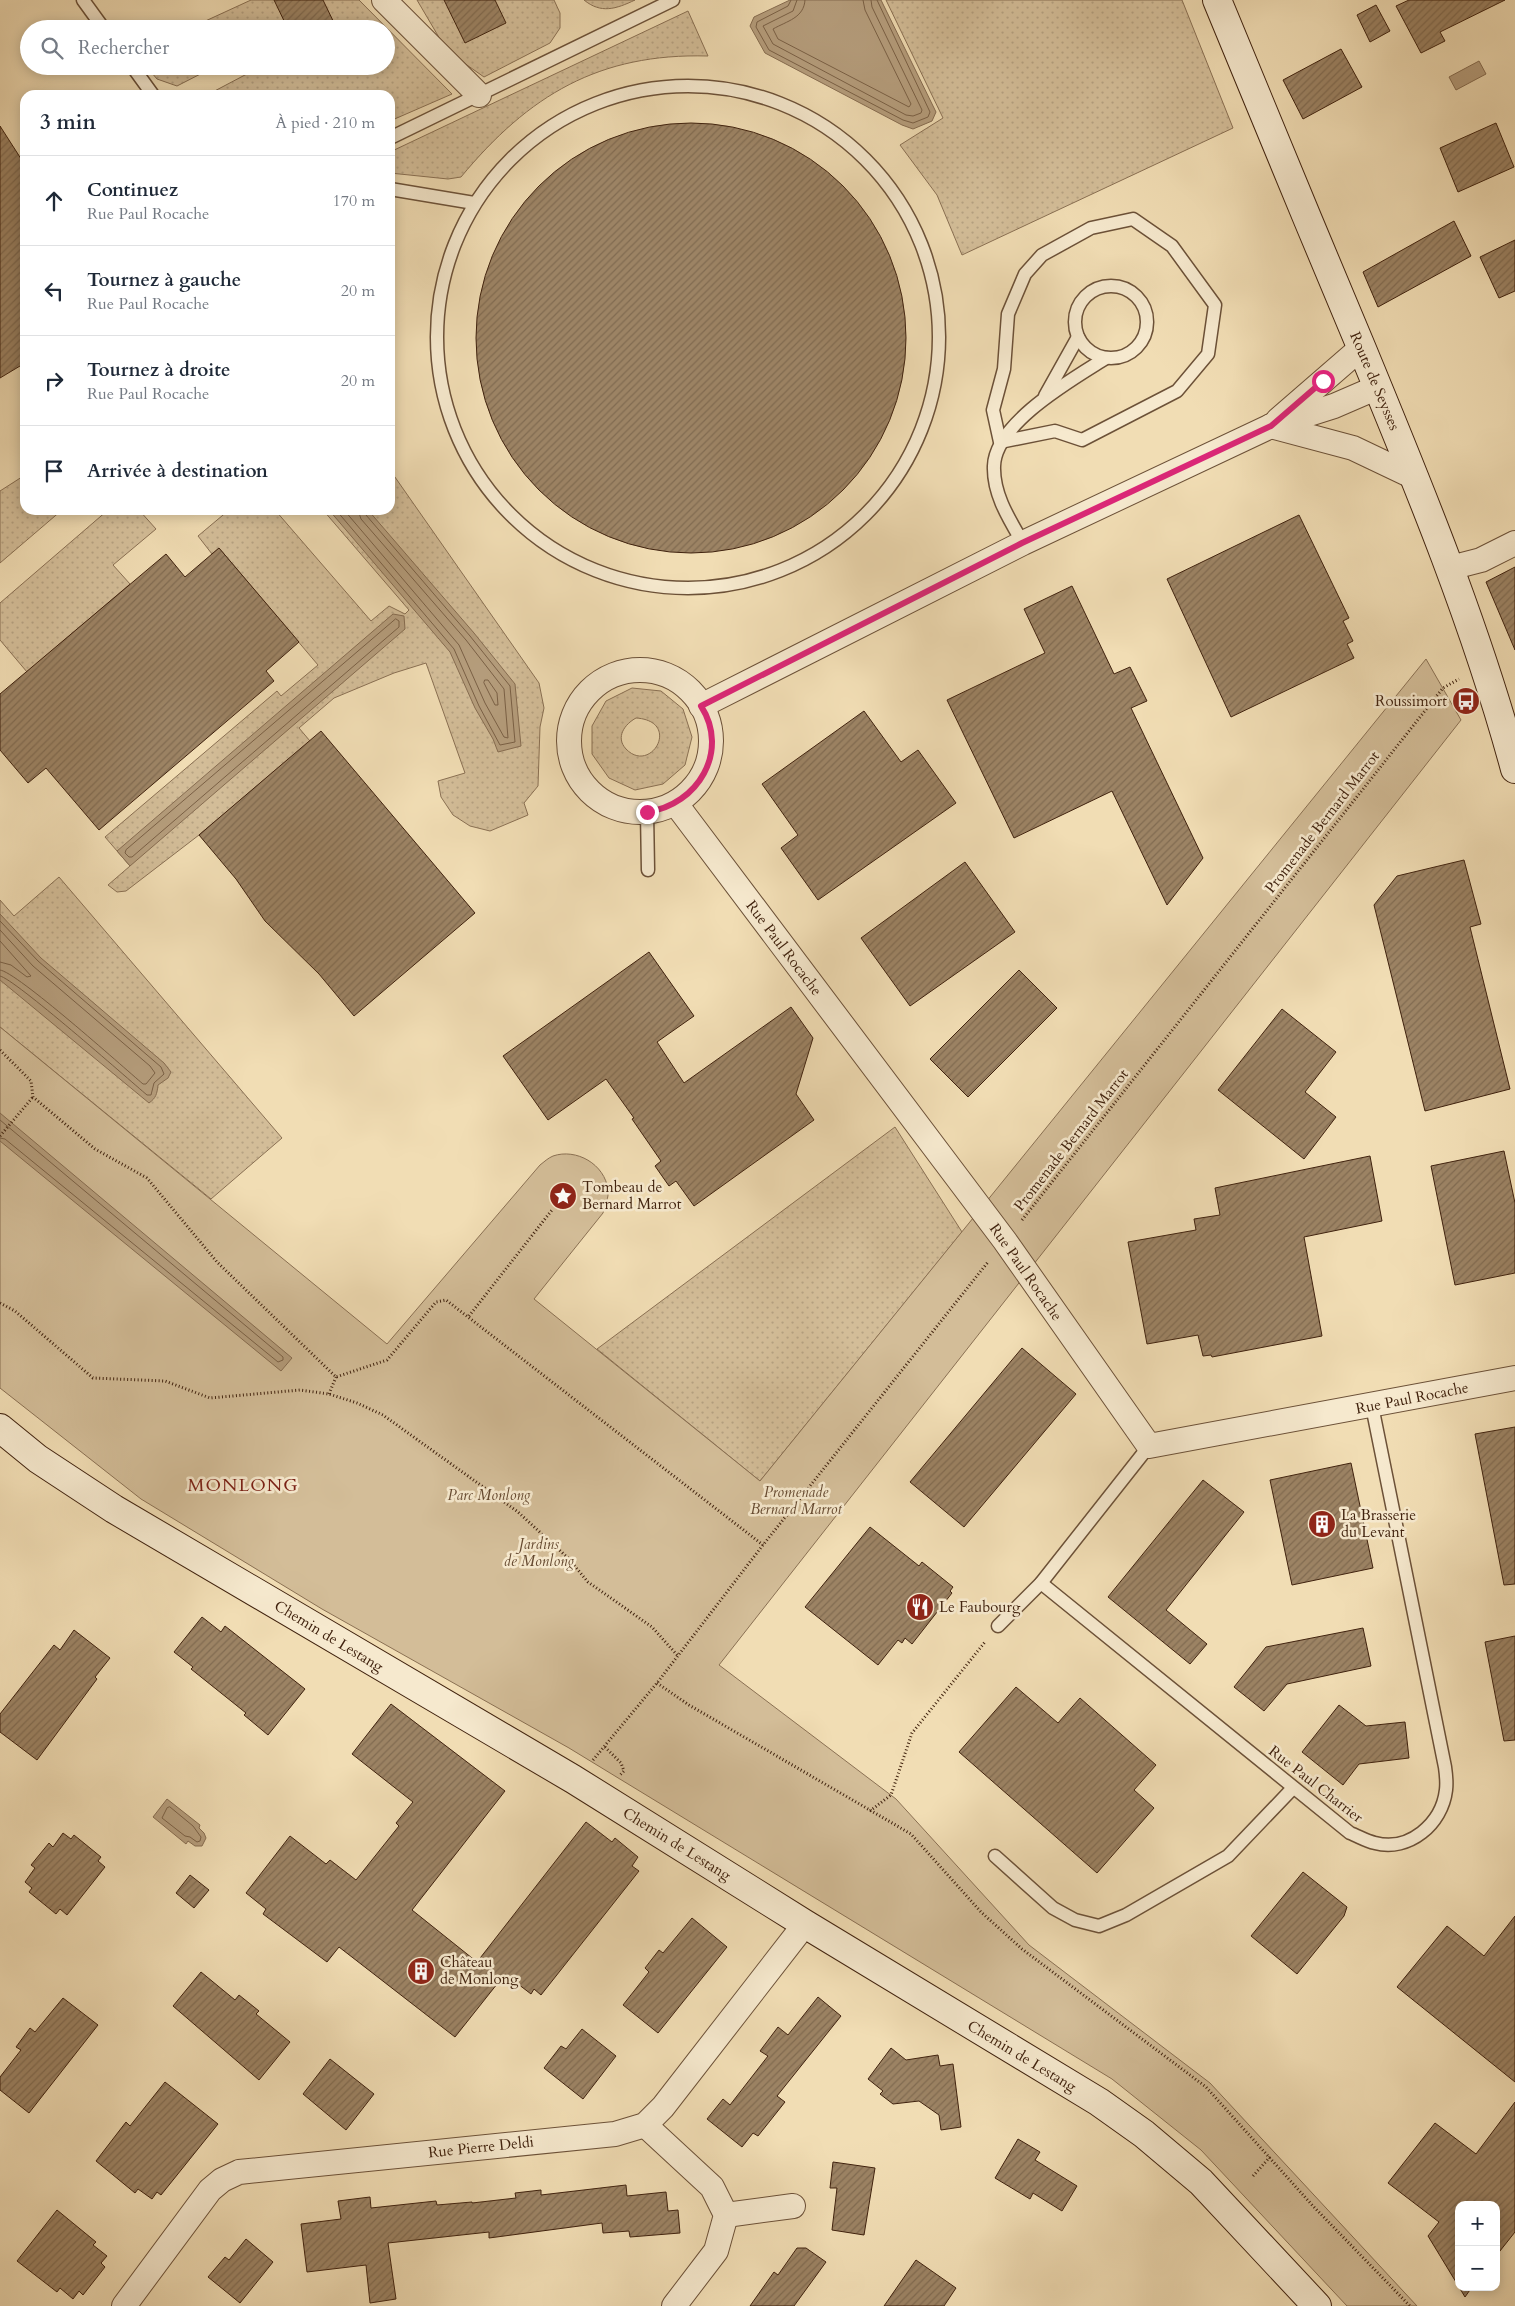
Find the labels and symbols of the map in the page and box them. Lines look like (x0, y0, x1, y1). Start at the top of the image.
street label: Route de Seysses (1345, 329, 1405, 433)
route start (1312, 370, 1335, 393)
bus stop icon: Roussimort (1451, 686, 1481, 716)
place label: Roussimort (1375, 691, 1447, 711)
street label: Promenade Bernard Marrot (1260, 747, 1384, 897)
route end (636, 801, 659, 824)
street label: Rue Paul Rocache (742, 896, 827, 1000)
street label: Promenade Bernard Marrot (1009, 1065, 1133, 1215)
place label: Tombeau de Bernard Marrot (582, 1177, 682, 1214)
place icon: Tombeau de Bernard Marrot (548, 1181, 578, 1211)
street label: Rue Paul Rocache (985, 1219, 1067, 1325)
street label: Rue Paul Rocache (1354, 1377, 1470, 1419)
district label: MONLONG (188, 1473, 298, 1498)
park label: Promenade Bernard Marrot (750, 1482, 843, 1519)
park label: Parc Monlong (448, 1485, 531, 1505)
place label: La Brasserie du Levant (1341, 1505, 1416, 1542)
building icon: La Brasserie du Levant (1307, 1509, 1337, 1539)
park label: Jardins de Monlong (504, 1534, 574, 1571)
restaurant icon: Le Faubourg (905, 1592, 935, 1622)
street label: Chemin de Lestang (271, 1596, 388, 1677)
place label: Le Faubourg (939, 1597, 1021, 1617)
street label: Rue Paul Charrier (1265, 1741, 1368, 1827)
street label: Chemin de Lestang (619, 1803, 735, 1886)
place label: Château de Monlong (440, 1952, 519, 1989)
building icon: Château de Monlong (406, 1956, 436, 1986)
street label: Chemin de Lestang (964, 2016, 1081, 2097)
street label: Rue Pierre Deldi (427, 2132, 535, 2162)

